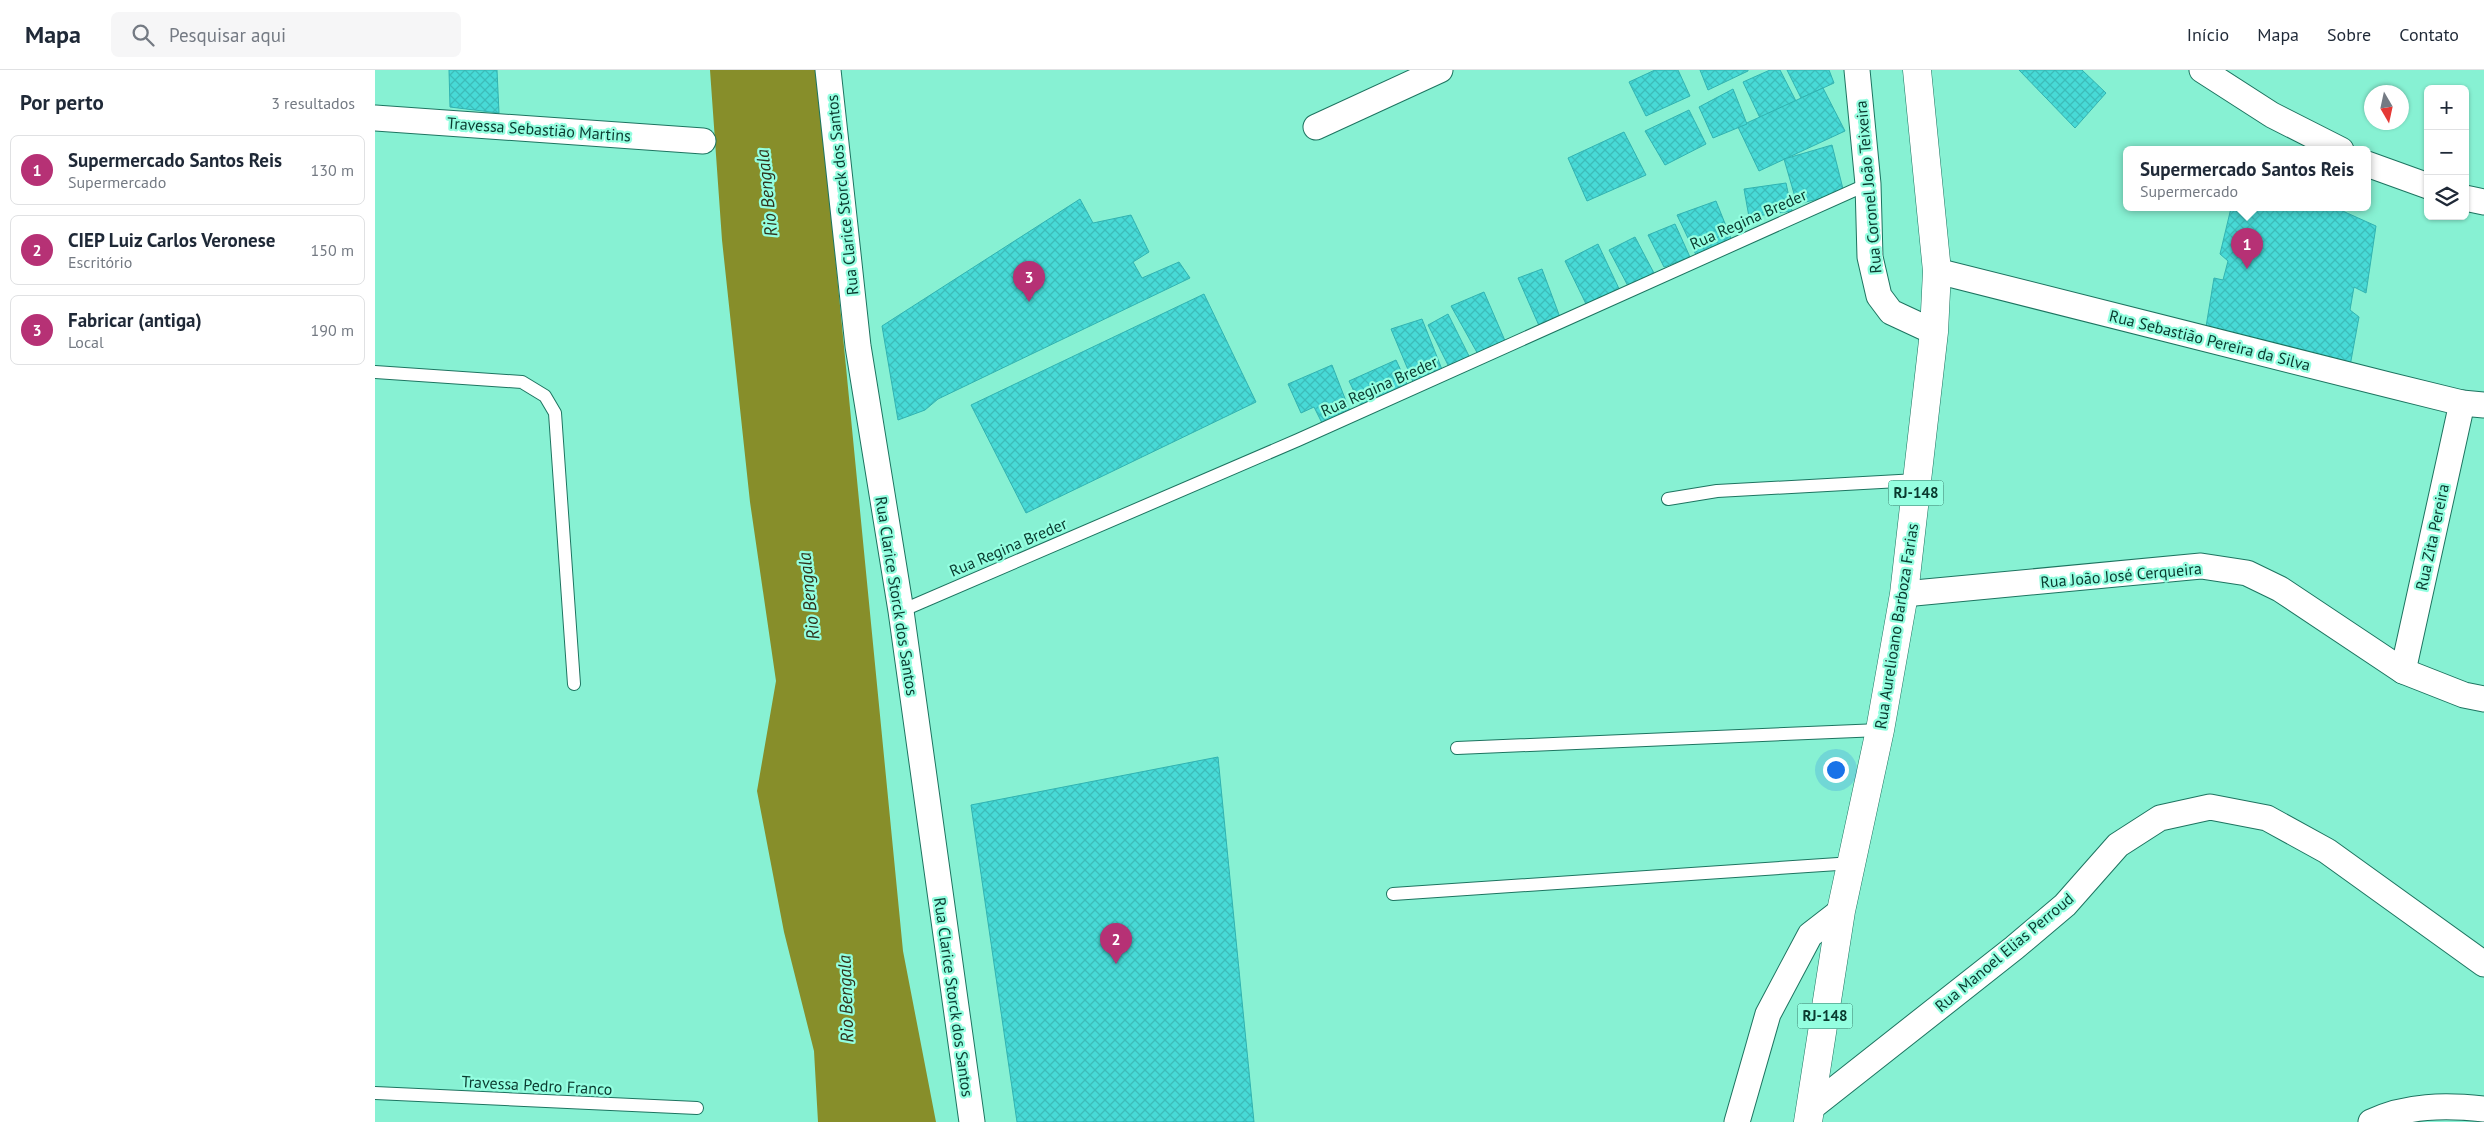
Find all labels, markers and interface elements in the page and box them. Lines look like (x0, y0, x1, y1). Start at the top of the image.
search box (111, 12, 461, 57)
text: Mapa (25, 19, 81, 50)
icon: search (129, 21, 157, 49)
text: Pesquisar aqui (169, 23, 286, 47)
text: Início (2187, 23, 2229, 46)
text: Mapa (2257, 23, 2299, 46)
text: Sobre (2327, 23, 2371, 46)
text: Contato (2399, 23, 2459, 46)
north arrow (2364, 85, 2409, 130)
map controls (2424, 85, 2469, 220)
button: + (2424, 85, 2469, 130)
text: Por perto (20, 89, 104, 116)
text: 3 resultados (271, 93, 355, 113)
street label: Rua Clarice Storck dos Santos (822, 94, 862, 296)
street label: Rua Coronel João Teixeira (1850, 100, 1886, 274)
street label: Travessa Sebastião Martins (446, 113, 632, 145)
button: − (2424, 130, 2469, 175)
popup (2123, 146, 2371, 211)
text: Supermercado Santos Reis (68, 148, 282, 172)
water label: Rio Bengala (750, 148, 783, 238)
text: Supermercado Santos Reis (2140, 157, 2354, 181)
text: 1 (32, 160, 42, 180)
text: 130 m (311, 160, 354, 180)
text: Supermercado (68, 172, 166, 192)
button: layers (2424, 175, 2469, 220)
text: Supermercado (2140, 181, 2238, 201)
street label: Rua Regina Breder (1686, 184, 1810, 254)
text: CIEP Luiz Carlos Veronese (68, 228, 275, 252)
pin: 1 (2231, 228, 2263, 269)
text: 2 (32, 240, 42, 260)
text: 150 m (311, 240, 354, 260)
text: Escritório (68, 252, 132, 272)
pin: 3 (1013, 261, 1045, 302)
street label: Rua Sebastião Pereira da Silva (2107, 305, 2313, 375)
text: Fabricar (antiga) (68, 308, 202, 332)
text: 3 (32, 320, 42, 340)
text: 190 m (311, 320, 354, 340)
text: Local (68, 332, 104, 352)
street label: Rua Regina Breder (1317, 351, 1441, 421)
road number: RJ-148 (1889, 480, 1943, 506)
street label: Rua Zita Pereira (2411, 482, 2453, 592)
street label: Rua Clarice Storck dos Santos (871, 495, 923, 697)
street label: Rua Regina Breder (946, 513, 1070, 581)
street label: Rua Aurelioano Barboza Farias (1870, 521, 1922, 730)
water label: Rio Bengala (792, 551, 825, 641)
street label: Rua João José Cerqueira (2040, 558, 2202, 592)
your location (1823, 757, 1849, 783)
street label: Rua Manoel Elias Perroud (1931, 888, 2077, 1016)
street label: Rua Clarice Storck dos Santos (930, 896, 978, 1098)
pin: 2 (1100, 923, 1132, 964)
water label: Rio Bengala (832, 955, 859, 1043)
road number: RJ-148 (1797, 1004, 1853, 1028)
street label: Travessa Pedro Franco (461, 1071, 613, 1099)

